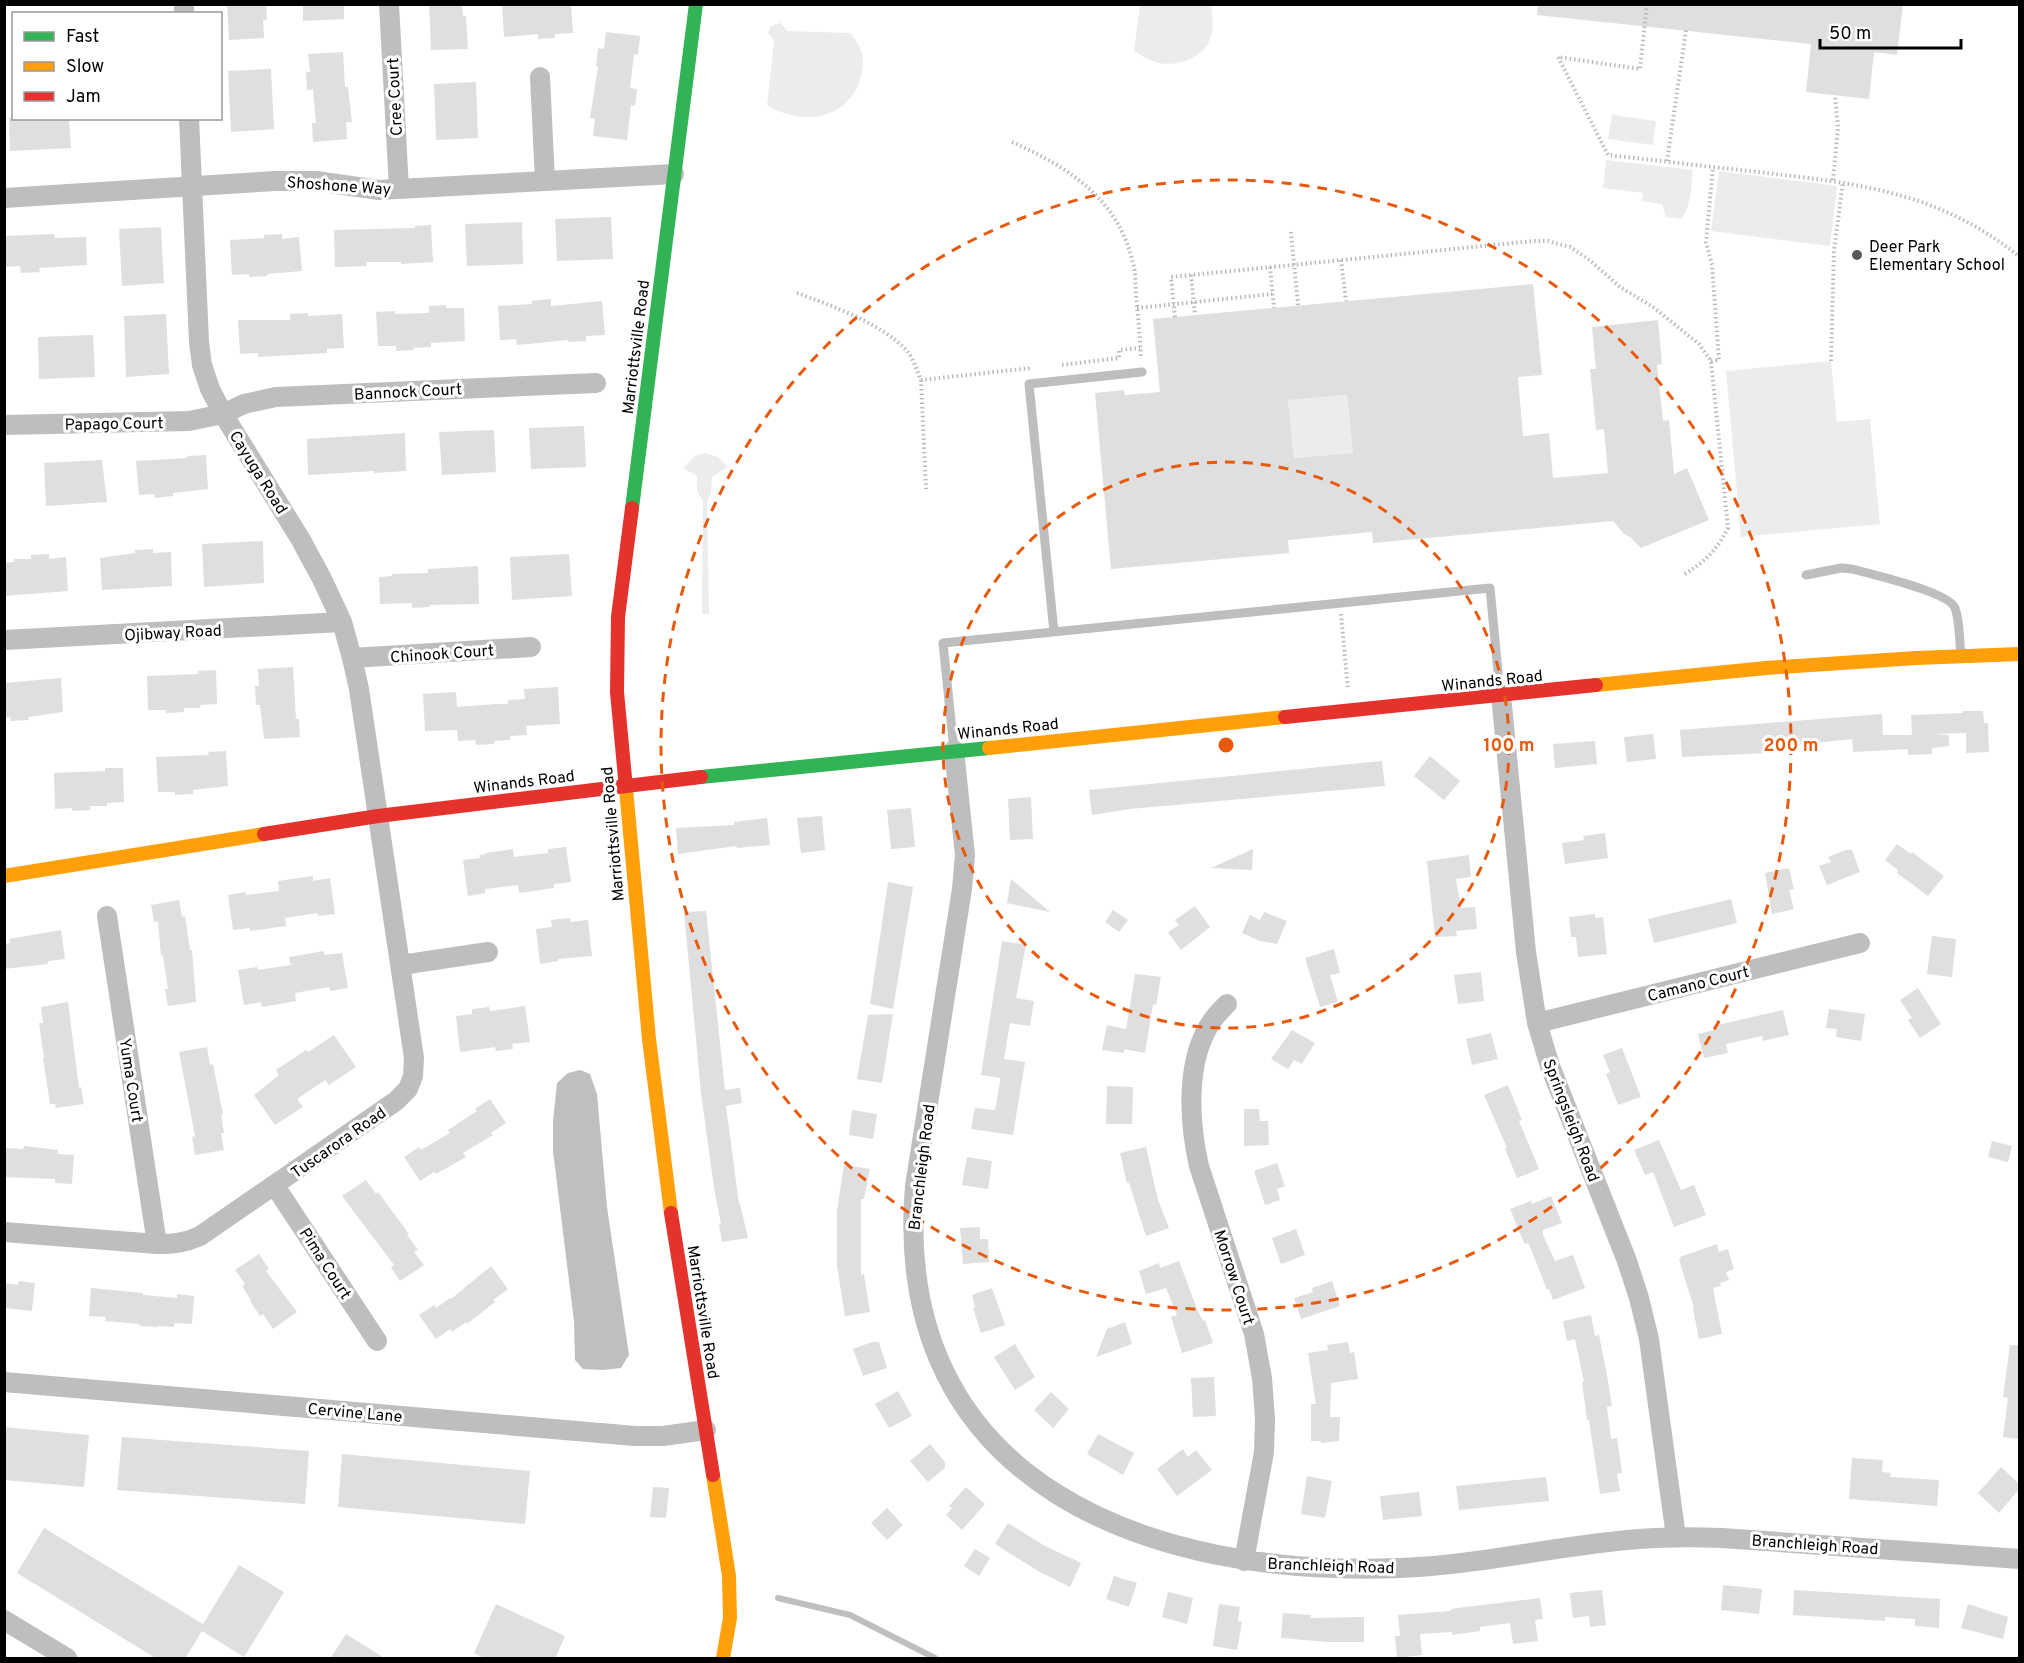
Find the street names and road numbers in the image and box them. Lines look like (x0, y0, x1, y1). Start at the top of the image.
street label: Cree Court (384, 57, 408, 137)
street label: Shoshone Way (286, 173, 392, 201)
street label: Marriottsville Road (619, 279, 655, 416)
street label: Bannock Court (354, 380, 463, 406)
street label: Papago Court (64, 414, 164, 436)
street label: Cayuga Road (224, 428, 291, 518)
street label: Ojibway Road (124, 621, 222, 647)
street label: Chinook Court (390, 641, 495, 669)
street label: Winands Road (1441, 667, 1544, 697)
street label: Winands Road (957, 715, 1060, 745)
street label: Marriottsville Road (598, 766, 630, 902)
street label: Winands Road (473, 767, 576, 799)
street label: Camano Court (1646, 963, 1751, 1007)
street label: Yuma Court (113, 1037, 147, 1124)
street label: Springsleigh Road (1537, 1056, 1603, 1185)
street label: Branchleigh Road (905, 1103, 941, 1231)
street label: Tuscarora Road (288, 1104, 390, 1184)
street label: Pima Court (294, 1225, 355, 1303)
street label: Morrow Court (1208, 1228, 1258, 1328)
street label: Marriottsville Road (682, 1244, 722, 1381)
street label: Cervine Lane (307, 1400, 403, 1428)
street label: Branchleigh Road (1751, 1532, 1879, 1560)
street label: Branchleigh Road (1267, 1555, 1395, 1579)

